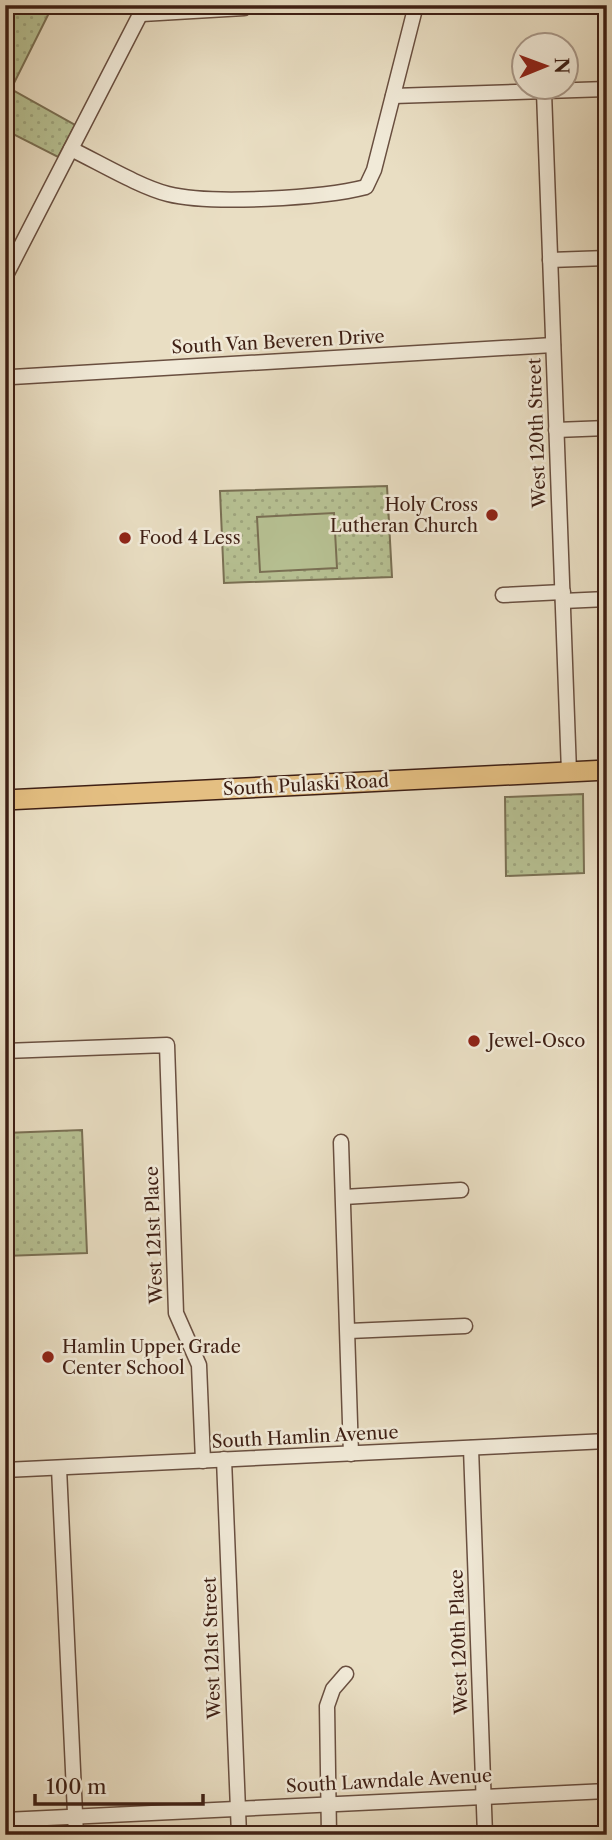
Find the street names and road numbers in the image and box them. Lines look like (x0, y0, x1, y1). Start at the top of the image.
street label: South Van Beveren Drive (171, 325, 385, 359)
street label: West 120th Street (523, 357, 551, 509)
street label: South Pulaski Road (222, 770, 390, 800)
street label: West 121st Place (141, 1166, 167, 1305)
street label: South Hamlin Avenue (211, 1421, 399, 1453)
street label: West 120th Place (445, 1569, 473, 1716)
street label: West 121st Street (198, 1576, 226, 1721)
street label: South Lawndale Avenue (285, 1765, 493, 1797)

